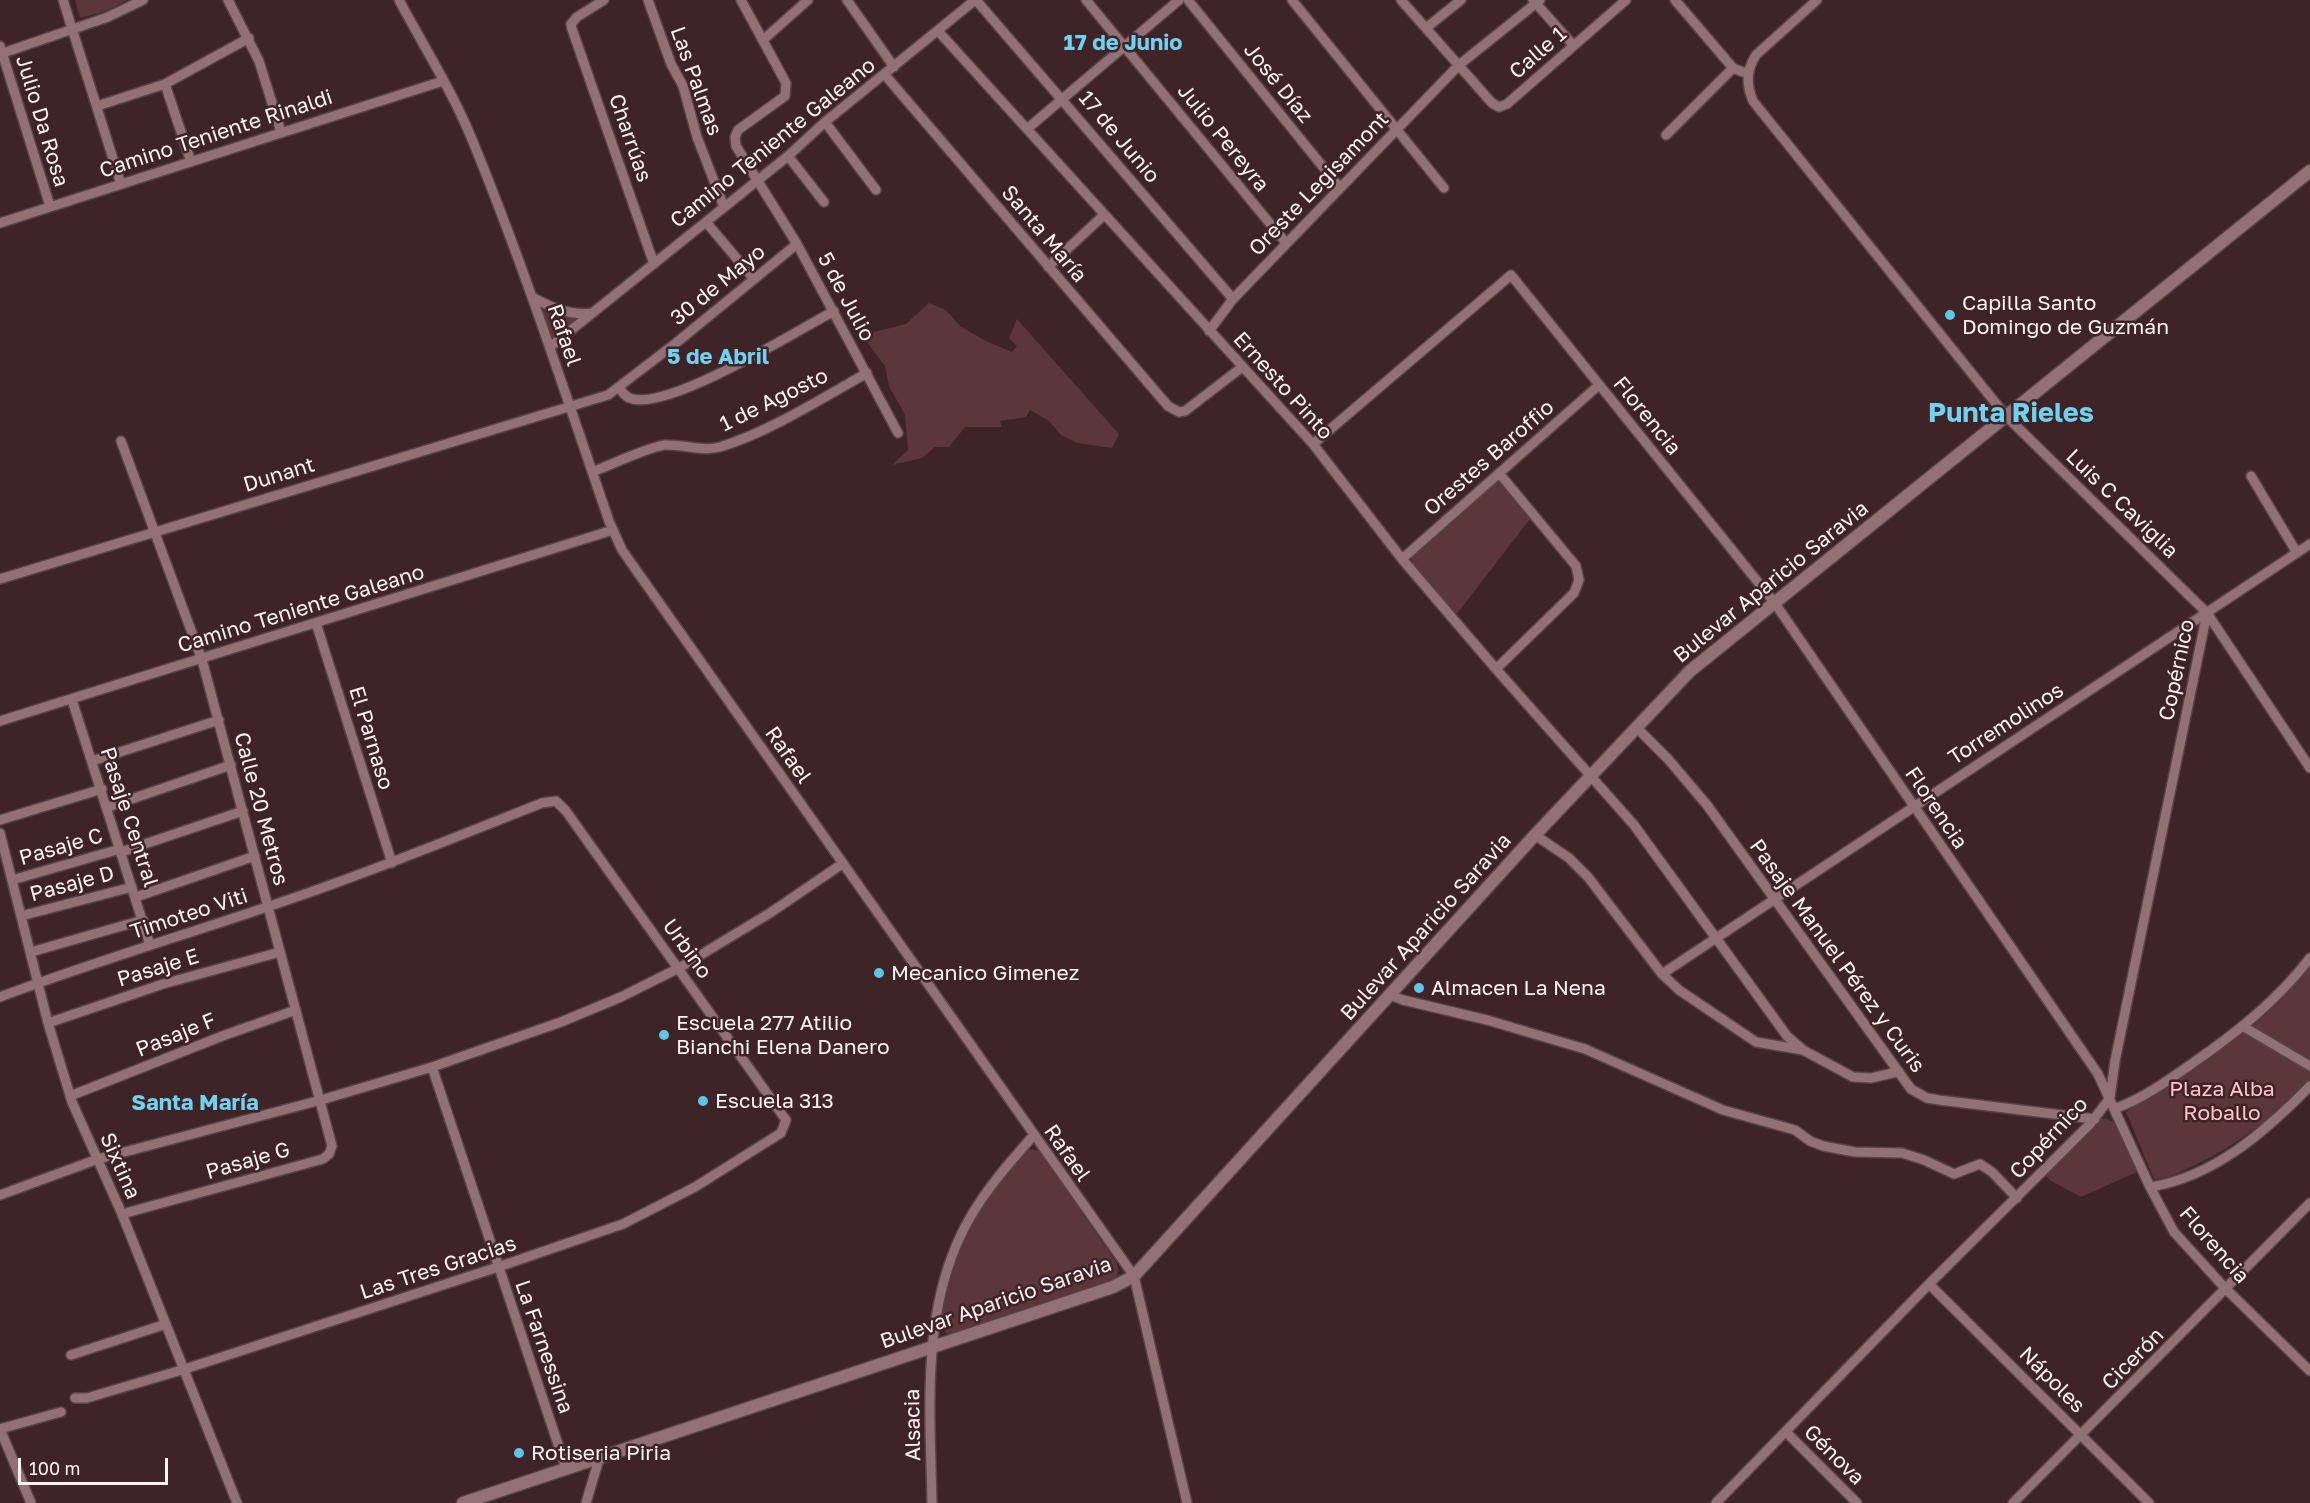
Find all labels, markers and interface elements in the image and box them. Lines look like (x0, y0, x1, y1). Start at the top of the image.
street label: Calle 1 (1504, 22, 1572, 84)
street label: Las Palmas (665, 23, 727, 139)
district label: 17 de Junio (1064, 30, 1182, 56)
street label: José Díaz (1238, 38, 1318, 128)
street label: Julio Da Rosa (10, 52, 74, 190)
street label: Camino Teniente Galeano (665, 53, 881, 233)
street label: Julio Pereyra (1172, 79, 1274, 197)
street label: Camino Teniente Rinaldi (96, 84, 336, 184)
street label: 17 de Junio (1073, 86, 1165, 188)
street label: Charrúas (603, 91, 657, 185)
street label: Oreste Legisamont (1244, 107, 1394, 261)
street label: Santa María (996, 180, 1092, 288)
street label: 30 de Mayo (666, 239, 770, 331)
street label: 5 de Julio (812, 248, 880, 346)
place label: Capilla Santo Domingo de Guzmán (1962, 290, 2169, 340)
street label: Rafael (542, 301, 586, 369)
marker: Capilla Santo Domingo de Guzmán (1943, 308, 1957, 322)
street label: Ernesto Pinto (1228, 327, 1338, 445)
district label: 5 de Abril (667, 344, 769, 370)
street label: 1 de Agosto (716, 363, 832, 437)
street label: Florencia (1608, 372, 1686, 460)
street label: Orestes Baroffio (1419, 395, 1559, 521)
district label: Punta Rieles (1928, 397, 2094, 429)
street label: Luis C Caviglia (2061, 444, 2183, 564)
street label: Dunant (240, 452, 318, 498)
street label: Bulevar Aparicio Saravia (1669, 496, 1873, 668)
street label: Camino Teniente Galeano (175, 559, 427, 659)
street label: Copérnico (2154, 617, 2200, 723)
street label: Torremolinos (1944, 677, 2068, 771)
street label: El Parnaso (343, 683, 399, 793)
street label: Rafael (759, 722, 817, 788)
street label: Calle 20 Metros (228, 730, 294, 888)
street label: Pasaje Central (95, 744, 163, 890)
street label: Florencia (1899, 762, 1973, 854)
street label: Pasaje C (16, 823, 106, 871)
street label: Bulevar Aparicio Saravia (1335, 828, 1517, 1026)
street label: Pasaje Manuel Pérez y Curis (1744, 835, 1930, 1077)
street label: Pasaje D (27, 861, 117, 907)
street label: Timoteo Viti (127, 883, 251, 945)
street label: Urbino (657, 914, 717, 984)
street label: Pasaje E (114, 944, 202, 992)
place label: Mecanico Gimenez (891, 960, 1079, 986)
marker: Mecanico Gimenez (872, 966, 886, 980)
place label: Almacen La Nena (1431, 975, 1606, 1001)
marker: Almacen La Nena (1412, 981, 1426, 995)
street label: Pasaje F (132, 1008, 220, 1062)
place label: Escuela 277 Atilio Bianchi Elena Danero (676, 1010, 889, 1060)
marker: Escuela 277 Atilio Bianchi Elena Danero (657, 1028, 671, 1042)
park label: Plaza Alba Roballo (2169, 1076, 2275, 1126)
place label: Escuela 313 (715, 1088, 834, 1114)
district label: Santa María (131, 1090, 259, 1116)
street label: Copérnico (2005, 1092, 2093, 1184)
marker: Escuela 313 (696, 1094, 710, 1108)
street label: Rafael (1038, 1120, 1096, 1186)
street label: Sixtina (94, 1129, 146, 1203)
street label: Pasaje G (203, 1137, 293, 1185)
street label: Florencia (2174, 1201, 2254, 1289)
street label: Las Tres Gracias (357, 1231, 519, 1305)
street label: Bulevar Aparicio Saravia (877, 1252, 1115, 1354)
street label: La Farnessina (509, 1277, 579, 1417)
street label: Cicerón (2097, 1323, 2169, 1395)
street label: Nápoles (2014, 1342, 2090, 1418)
street label: Alsacia (900, 1389, 926, 1461)
street label: Génova (1799, 1420, 1869, 1490)
place label: Rotiseria Piria (531, 1440, 671, 1466)
scale bar (21, 1446, 171, 1484)
marker: Rotiseria Piria (512, 1446, 526, 1460)
text: 100 m (29, 1457, 80, 1479)

